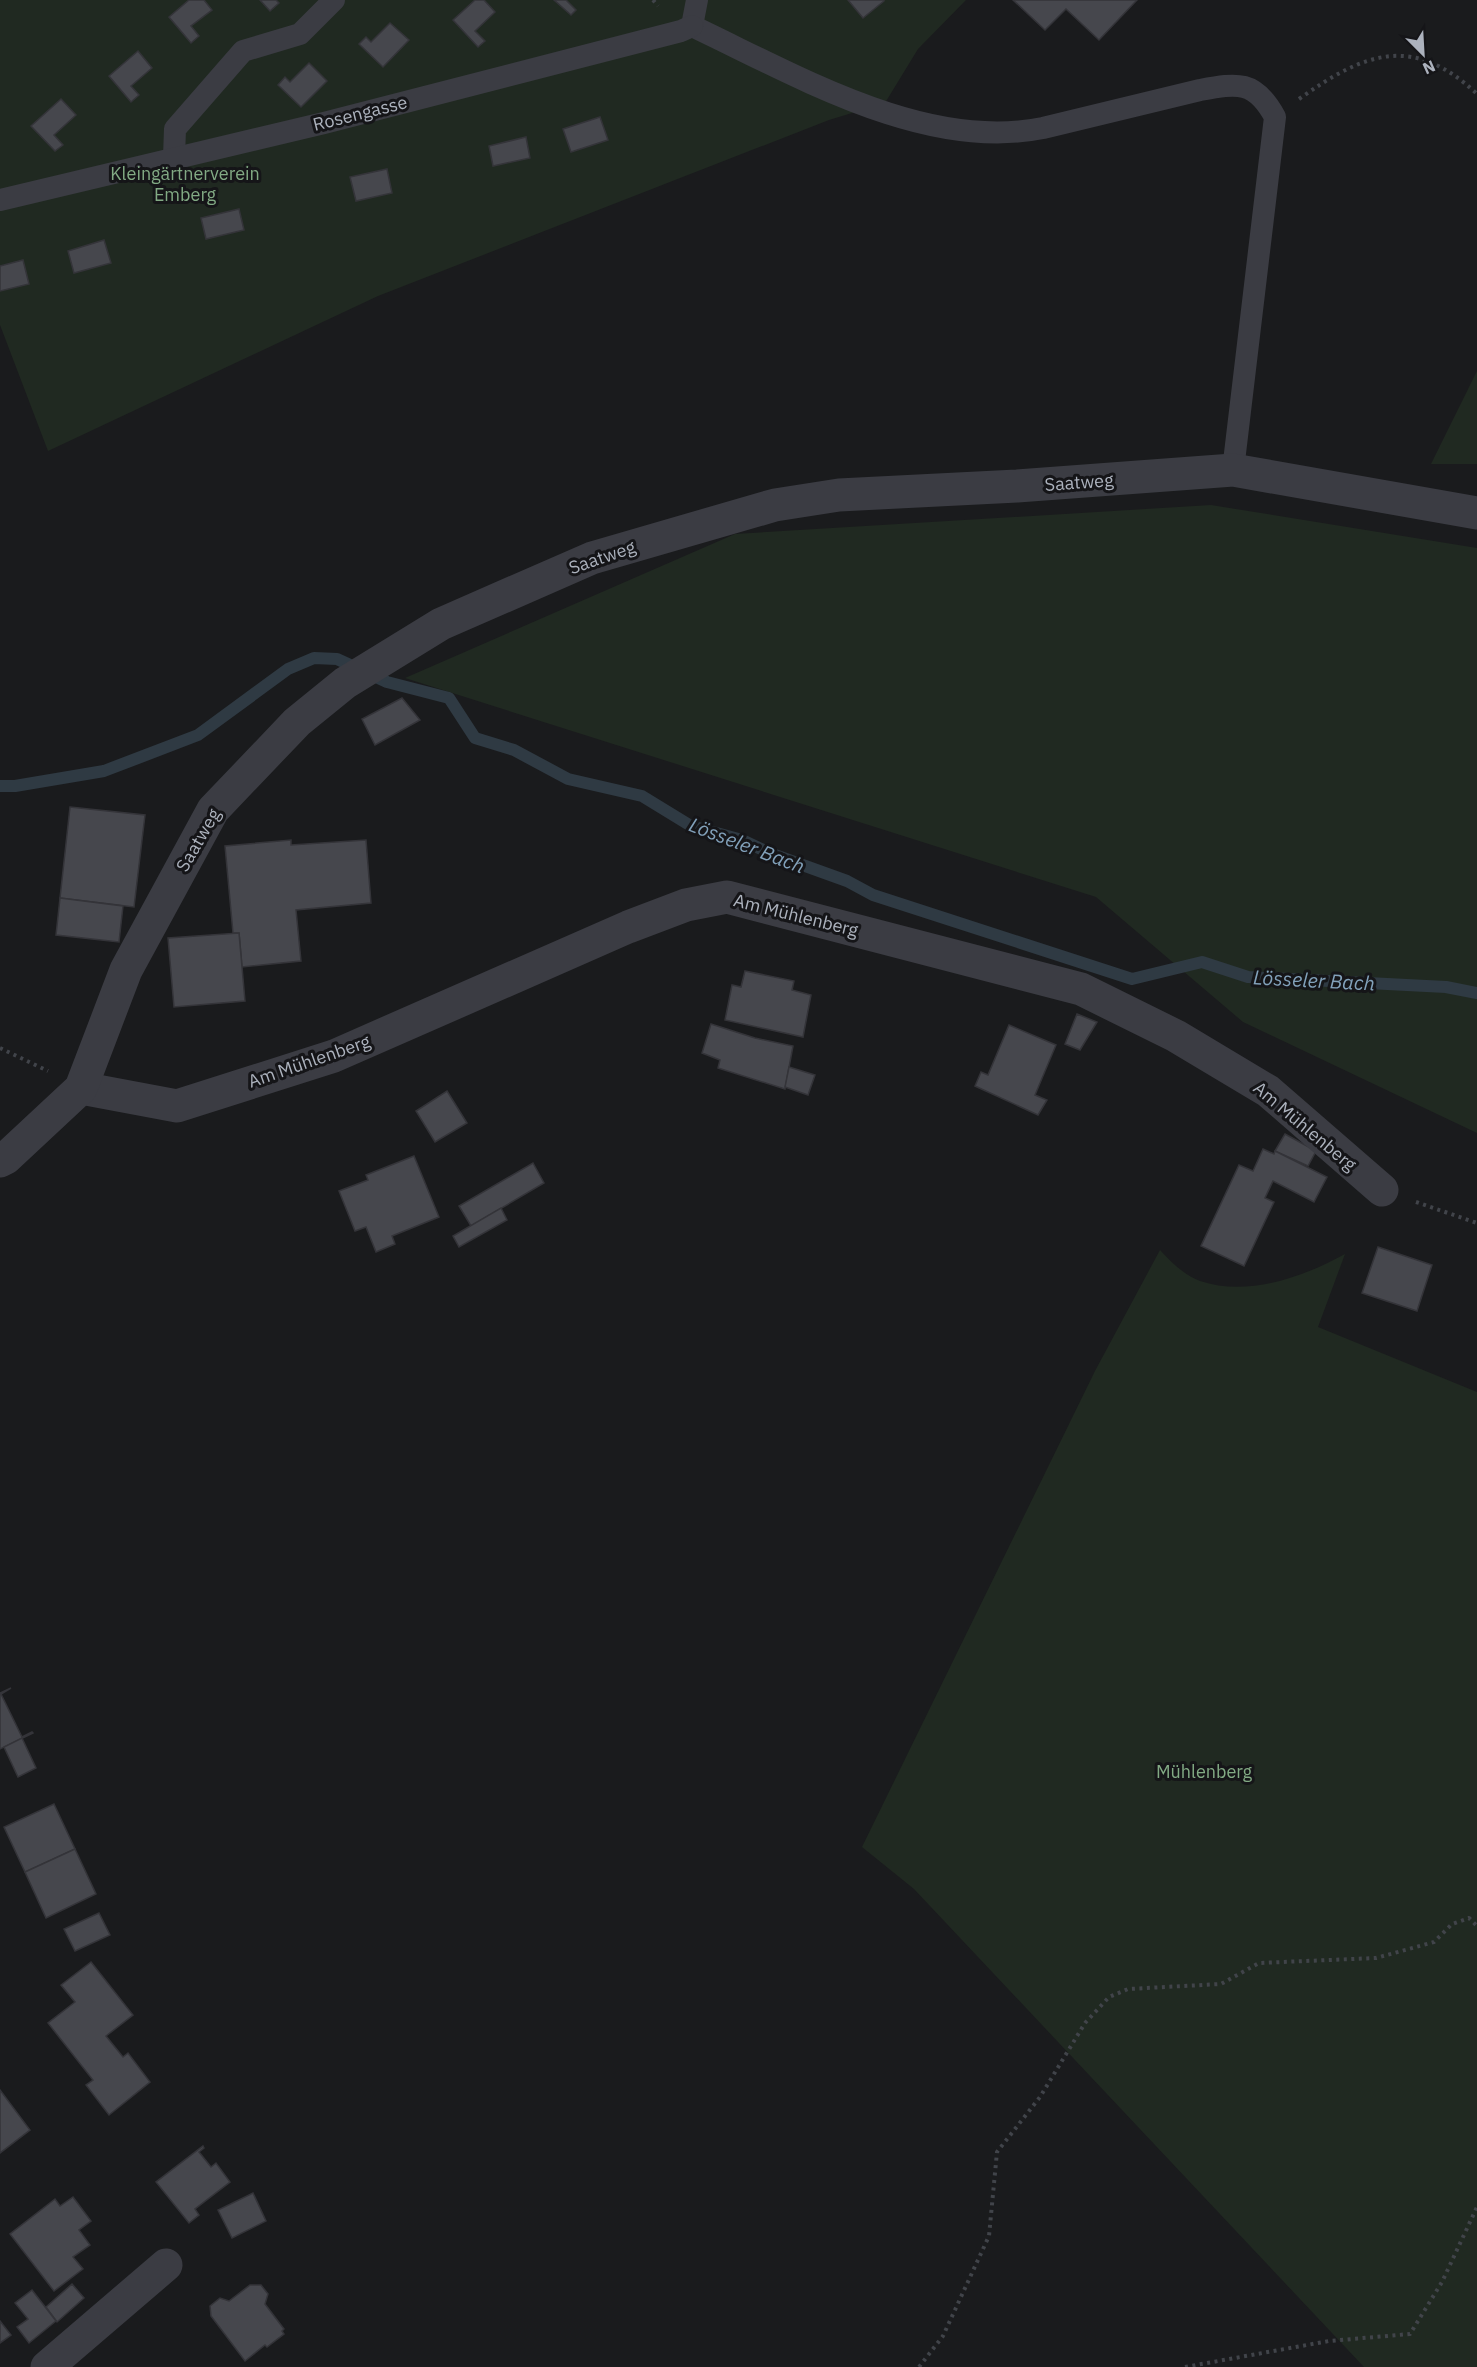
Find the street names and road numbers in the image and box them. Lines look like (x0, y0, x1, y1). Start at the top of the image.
street label: Rosengasse (310, 90, 410, 136)
street label: Saatweg (1044, 468, 1115, 496)
street label: Saatweg (566, 535, 639, 579)
street label: Saatweg (171, 804, 225, 876)
street label: Am Mühlenberg (731, 888, 861, 942)
street label: Am Mühlenberg (245, 1029, 374, 1093)
street label: Am Mühlenberg (1249, 1076, 1362, 1176)

